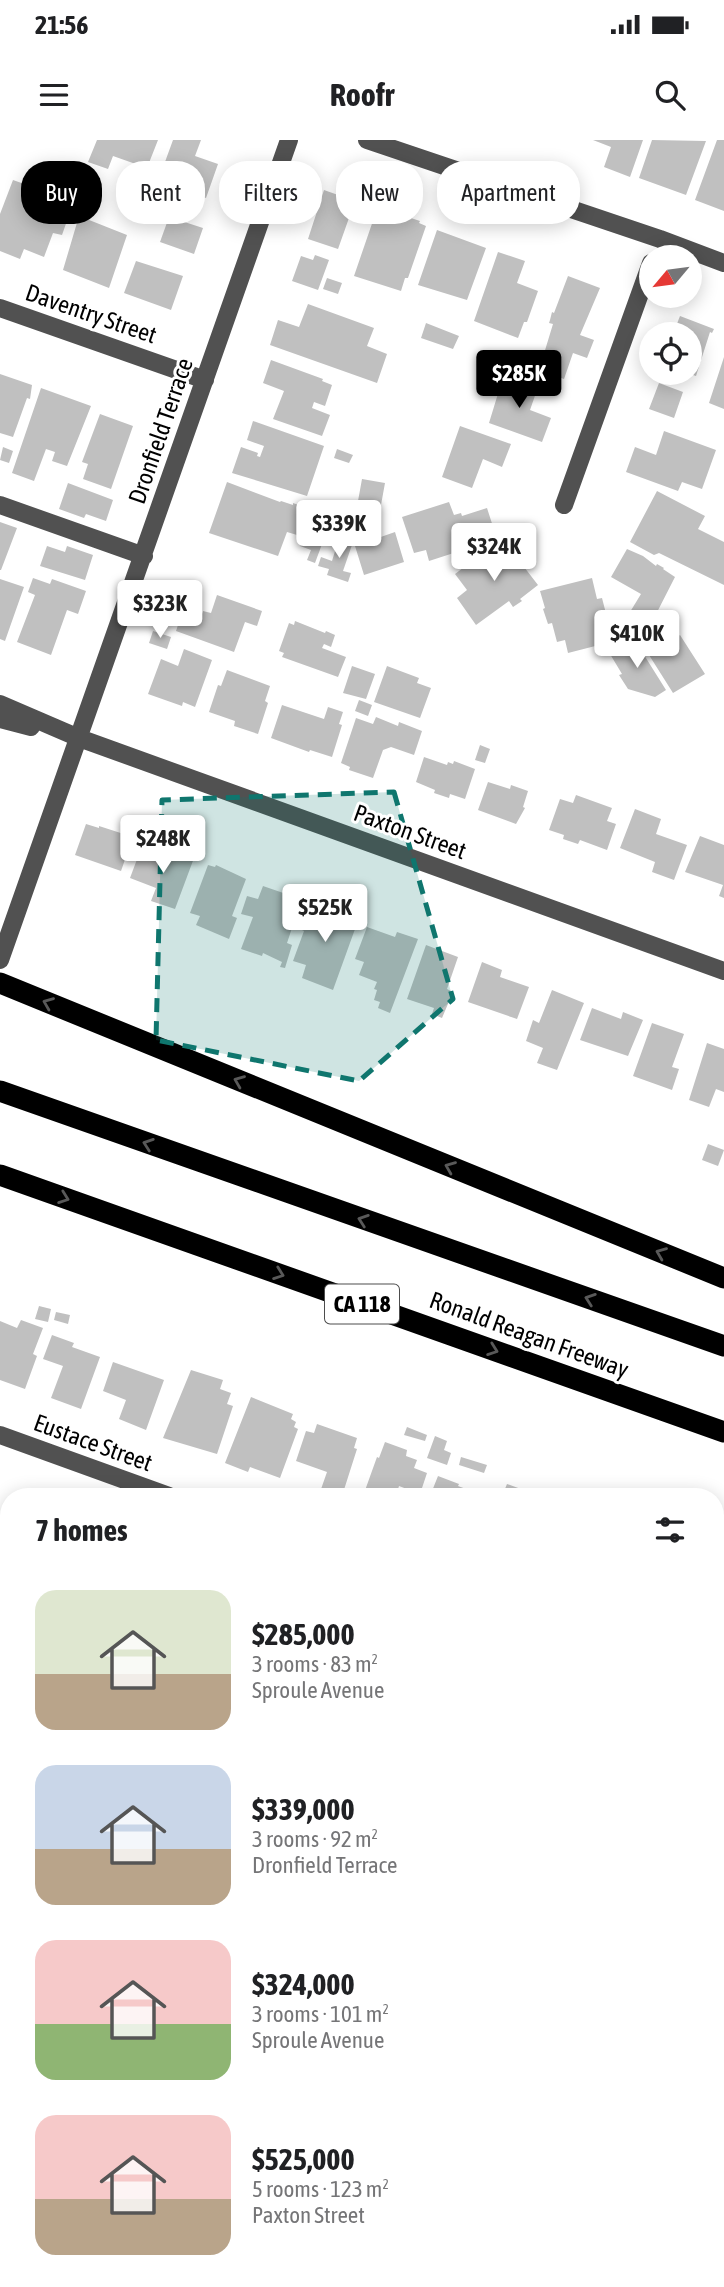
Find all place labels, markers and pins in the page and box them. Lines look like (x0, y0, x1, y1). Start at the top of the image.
pin: $285K (470, 350, 568, 410)
pin: $339K (290, 500, 388, 560)
pin: $324K (445, 524, 543, 583)
pin: $323K (111, 580, 209, 640)
pin: $410K (588, 610, 686, 670)
pin: $248K (114, 816, 212, 875)
pin: $525K (276, 884, 374, 944)

